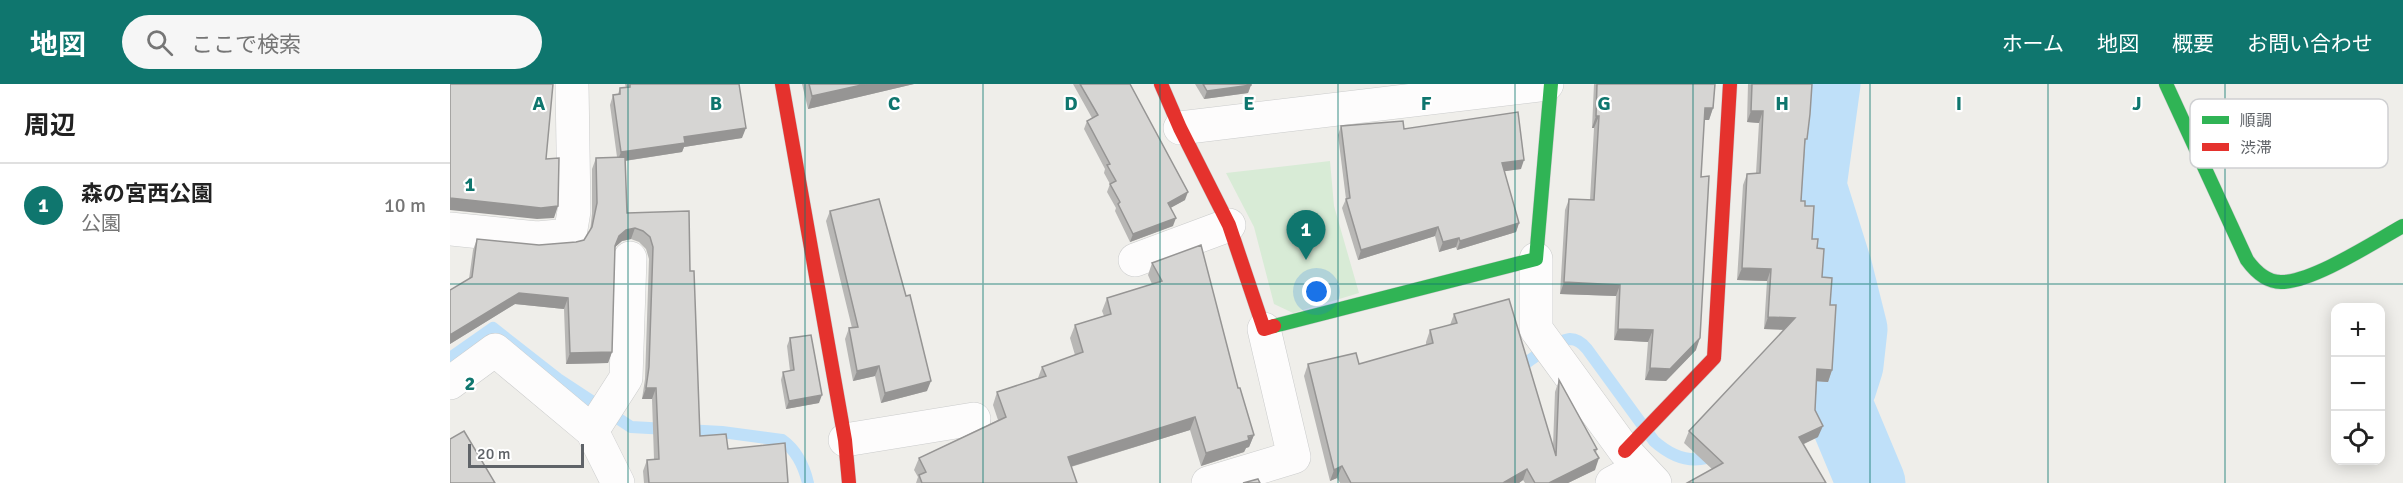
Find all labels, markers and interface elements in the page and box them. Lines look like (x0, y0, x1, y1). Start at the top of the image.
search box (122, 15, 542, 69)
icon: search (143, 26, 176, 59)
text: 地図 (30, 28, 86, 62)
text: ここで検索 (191, 31, 301, 58)
text: ホーム (2002, 31, 2064, 57)
text: 地図 (2097, 31, 2139, 57)
text: 概要 (2172, 31, 2214, 57)
text: お問い合わせ (2247, 31, 2373, 57)
text: A (533, 91, 546, 116)
text: B (710, 91, 722, 116)
text: C (888, 91, 900, 116)
text: D (1064, 91, 1078, 116)
text: E (1243, 91, 1255, 116)
text: F (1421, 91, 1432, 116)
text: G (1597, 91, 1611, 116)
text: H (1775, 91, 1789, 116)
text: I (1956, 91, 1962, 116)
text: J (2132, 91, 2142, 116)
legend (2190, 99, 2388, 168)
text: 周辺 (24, 110, 76, 142)
text: 順調 (2240, 111, 2272, 131)
text: 渋滞 (2240, 138, 2272, 158)
text: 1 (465, 172, 476, 197)
text: 森の宮西公園 (81, 180, 213, 207)
text: 1 (38, 193, 49, 218)
text: 10 m (384, 193, 426, 218)
pin: 1 (1286, 210, 1326, 260)
text: 公園 (81, 211, 121, 236)
your location (1302, 277, 1331, 306)
map controls (2331, 303, 2385, 465)
button: + (2331, 303, 2385, 357)
button: − (2331, 357, 2385, 411)
text: 2 (465, 371, 475, 396)
button: locate (2331, 411, 2385, 465)
scale bar (468, 441, 584, 468)
text: 20 m (477, 444, 511, 464)

